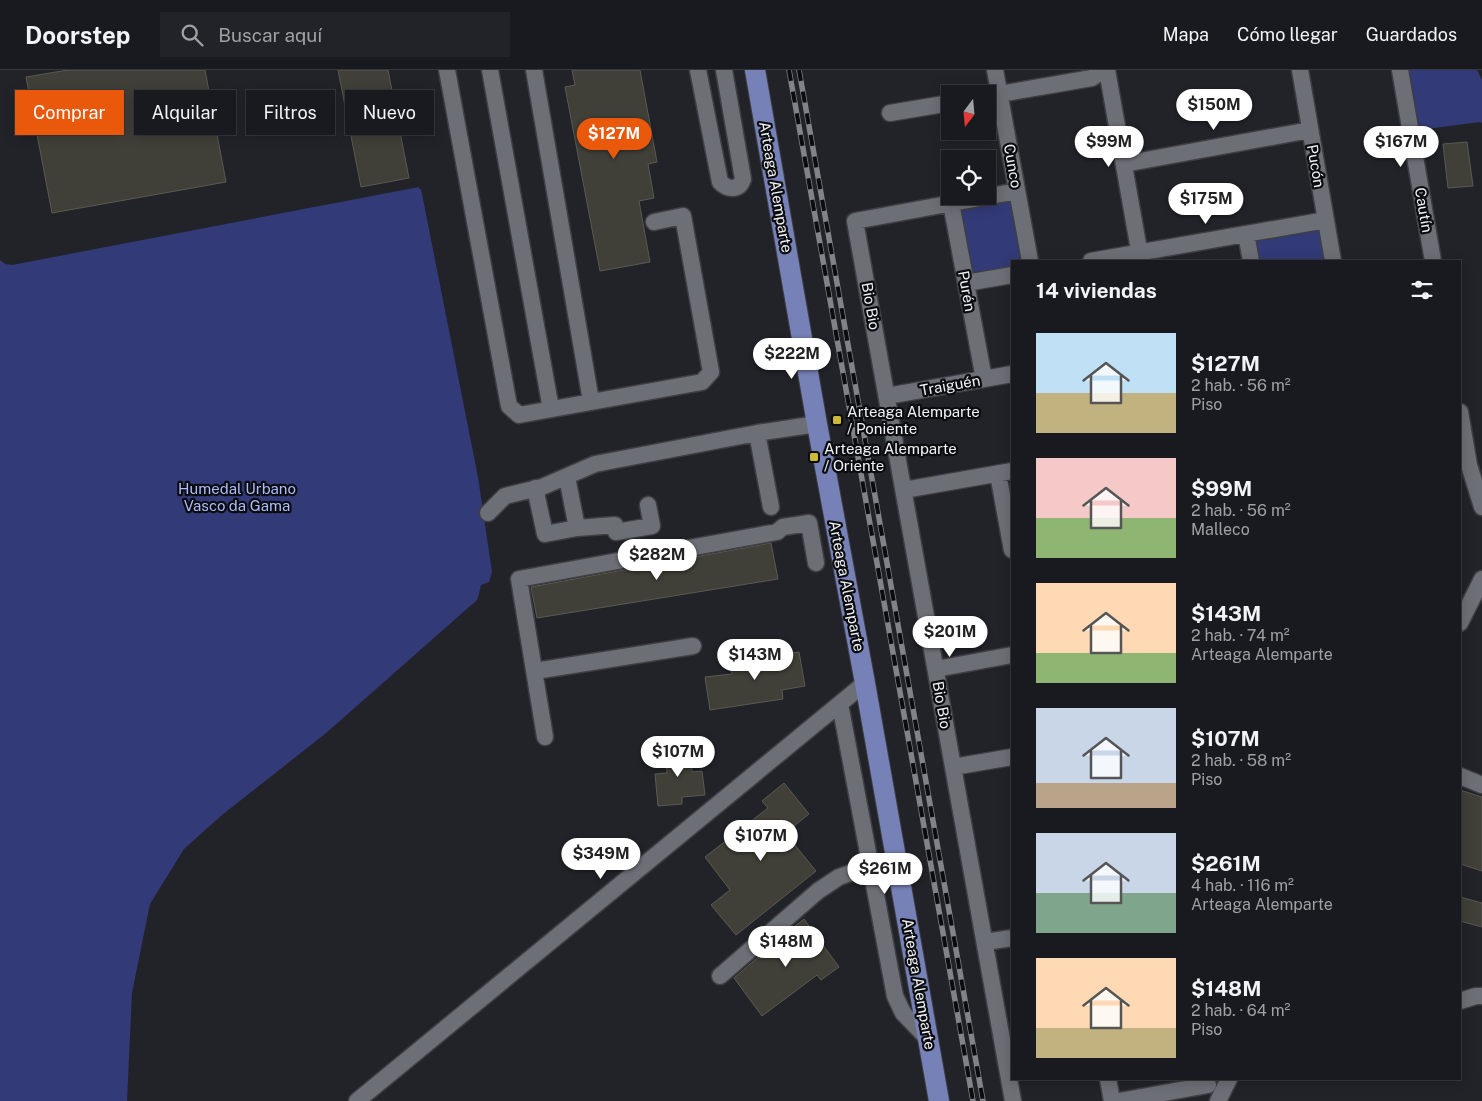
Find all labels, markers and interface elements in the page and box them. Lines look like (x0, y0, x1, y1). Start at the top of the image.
search box (160, 12, 510, 57)
text: Doorstep (25, 21, 130, 49)
icon: search (178, 21, 206, 49)
text: Buscar aquí (218, 24, 322, 46)
text: Mapa (1163, 24, 1209, 45)
text: Cómo llegar (1237, 24, 1338, 45)
text: Guardados (1366, 24, 1457, 45)
north arrow (941, 85, 996, 140)
map controls (941, 85, 996, 205)
pin: $150M (1179, 88, 1249, 131)
chip: Comprar (15, 90, 124, 135)
chip: Alquilar (134, 90, 236, 135)
chip: Filtros (246, 90, 335, 135)
chip: Nuevo (345, 90, 434, 135)
text: $150M (1187, 95, 1241, 114)
pin: $127M (579, 118, 649, 160)
street label: Arteaga Alemparte (756, 120, 796, 254)
text: $127M (588, 124, 640, 143)
pin: $99M (1079, 126, 1139, 168)
pin: $167M (1366, 126, 1436, 168)
text: $99M (1086, 132, 1132, 151)
text: $167M (1375, 132, 1427, 151)
street label: Cunco (1001, 143, 1025, 189)
street label: Pucón (1304, 143, 1328, 189)
button: locate (941, 150, 996, 205)
pin: $175M (1171, 182, 1241, 225)
street label: Cautín (1412, 186, 1436, 234)
text: $175M (1179, 189, 1233, 208)
street label: Purén (955, 269, 979, 313)
icon: filters (1408, 276, 1436, 304)
text: 14 viviendas (1036, 278, 1157, 303)
street label: Bio Bio (858, 281, 884, 331)
pin: $222M (757, 338, 827, 380)
text: $222M (764, 344, 820, 363)
text: $127M (1191, 351, 1260, 376)
icon: home (1076, 353, 1136, 413)
street label: Traiguén (919, 371, 981, 399)
text: 2 hab. · 56 m² (1191, 376, 1291, 395)
text: Piso (1191, 395, 1222, 414)
place label: Arteaga Alemparte / Poniente (847, 403, 980, 437)
marker: Arteaga Alemparte / Poniente (831, 414, 843, 426)
place label: Arteaga Alemparte / Oriente (824, 440, 957, 474)
marker: Arteaga Alemparte / Oriente (808, 451, 820, 463)
text: $99M (1191, 476, 1252, 501)
icon: home (1076, 478, 1136, 538)
park label: Humedal Urbano Vasco da Gama (178, 480, 296, 514)
text: 2 hab. · 56 m² (1191, 501, 1291, 520)
street label: Arteaga Alemparte (826, 519, 868, 653)
text: Malleco (1191, 520, 1250, 539)
pin: $282M (622, 538, 692, 581)
text: $282M (629, 545, 685, 564)
text: $143M (1191, 601, 1261, 626)
icon: home (1076, 603, 1136, 663)
pin: $201M (915, 616, 985, 658)
text: $201M (924, 622, 976, 641)
text: 2 hab. · 74 m² (1191, 626, 1290, 645)
pin: $143M (720, 638, 790, 681)
text: $143M (728, 645, 782, 664)
text: Arteaga Alemparte (1191, 645, 1333, 664)
street label: Bio Bio (929, 680, 955, 730)
text: $107M (1191, 726, 1260, 751)
icon: home (1076, 728, 1136, 788)
pin: $107M (643, 736, 713, 778)
text: $107M (652, 742, 704, 761)
text: 2 hab. · 58 m² (1191, 751, 1291, 770)
text: Piso (1191, 770, 1222, 789)
pin: $107M (726, 820, 796, 862)
text: $107M (735, 826, 787, 845)
pin: $349M (566, 838, 636, 880)
text: $349M (572, 844, 630, 863)
text: $261M (1191, 851, 1261, 876)
pin: $261M (850, 852, 920, 895)
icon: home (1076, 853, 1136, 913)
text: $261M (858, 859, 912, 878)
text: 4 hab. · 116 m² (1191, 876, 1294, 895)
text: Arteaga Alemparte (1191, 895, 1333, 914)
street label: Arteaga Alemparte (899, 917, 939, 1051)
pin: $148M (751, 926, 821, 968)
text: $148M (759, 932, 813, 951)
text: $148M (1191, 976, 1261, 1001)
icon: home (1076, 978, 1136, 1038)
text: 2 hab. · 64 m² (1191, 1001, 1290, 1020)
text: Piso (1191, 1020, 1222, 1039)

